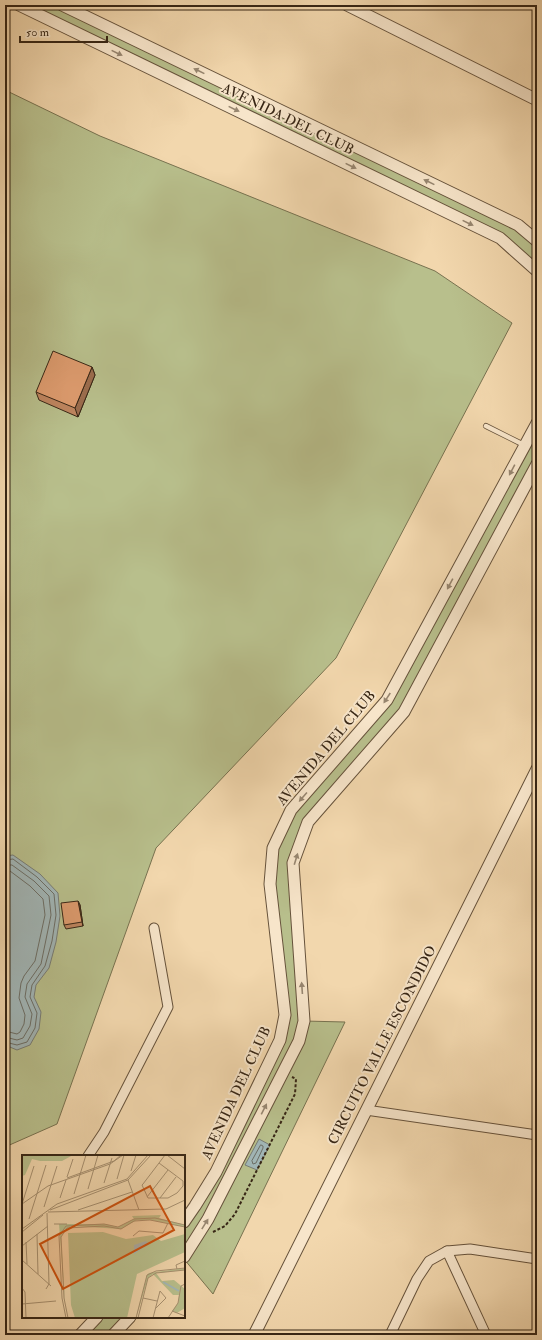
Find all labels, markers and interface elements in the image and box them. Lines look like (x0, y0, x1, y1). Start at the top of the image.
scale bar (20, 18, 107, 44)
text: 50 m (26, 25, 50, 40)
one-way arrow (111, 49, 123, 56)
one-way arrow (193, 68, 204, 74)
street label: AVENIDA DEL CLUB (218, 79, 357, 158)
one-way arrow (228, 106, 240, 112)
one-way arrow (345, 163, 357, 169)
one-way arrow (424, 179, 435, 185)
one-way arrow (462, 219, 474, 226)
one-way arrow (508, 464, 515, 476)
one-way arrow (446, 578, 453, 590)
street label: AVENIDA DEL CLUB (272, 687, 379, 810)
one-way arrow (383, 693, 391, 703)
one-way arrow (298, 792, 307, 802)
one-way arrow (293, 852, 299, 864)
street label: CIRCUITO VALLE ESCONDIDO (324, 943, 440, 1147)
one-way arrow (298, 982, 305, 994)
street label: AVENIDA DEL CLUB (197, 1024, 274, 1163)
one-way arrow (261, 1103, 267, 1115)
inset map (22, 1155, 185, 1318)
one-way arrow (201, 1219, 209, 1230)

